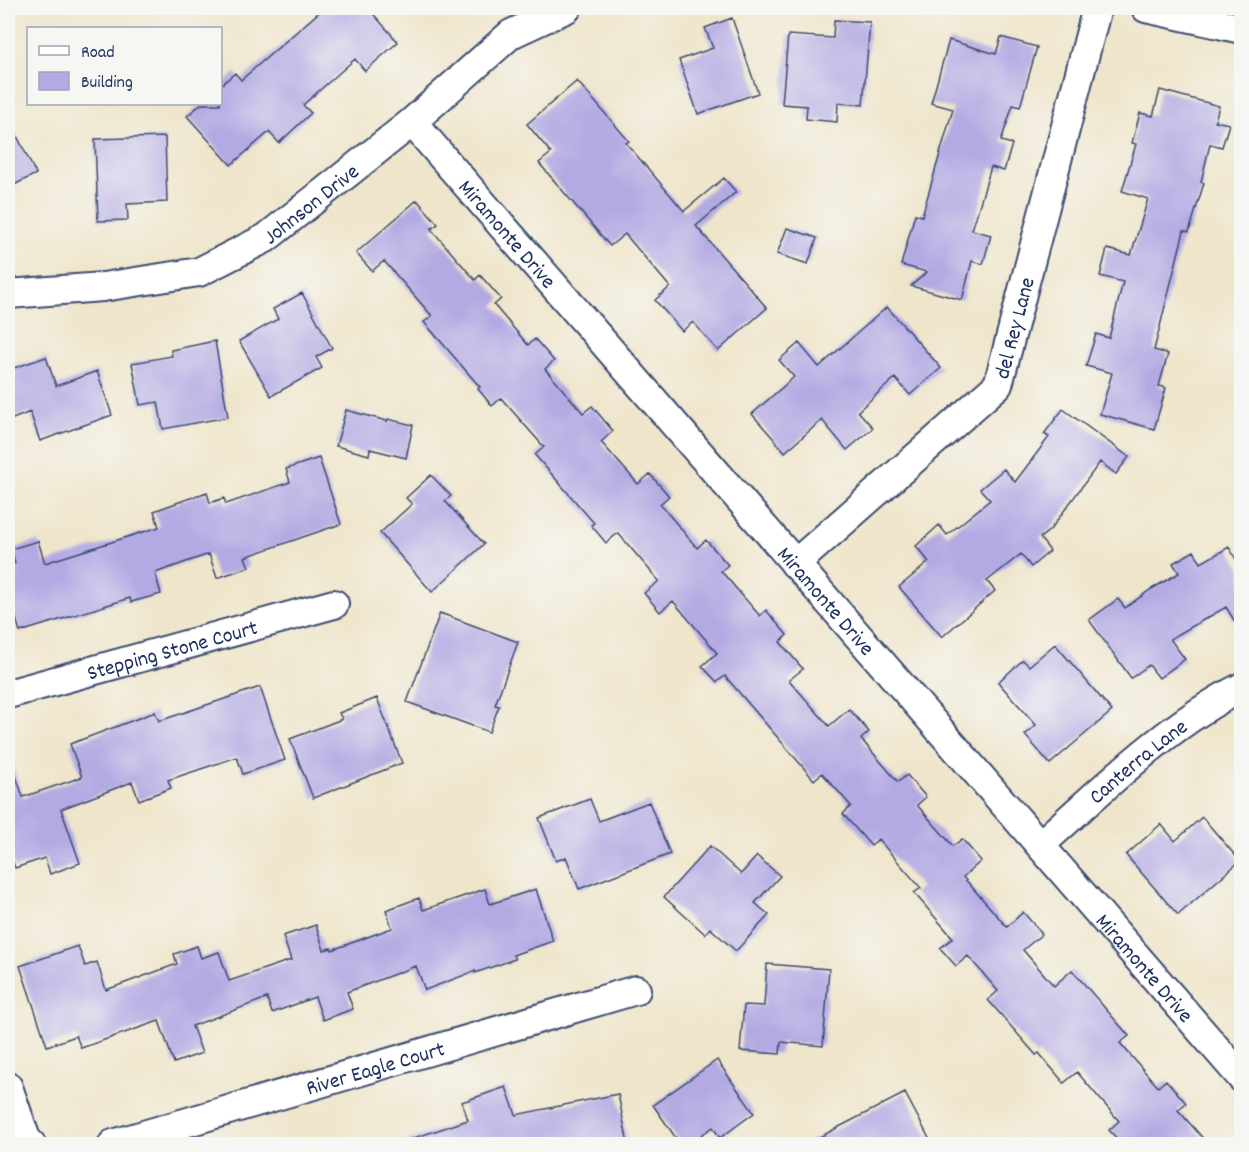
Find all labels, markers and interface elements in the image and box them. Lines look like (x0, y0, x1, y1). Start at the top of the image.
legend (27, 27, 222, 105)
text: Road (81, 41, 115, 66)
text: Building (81, 71, 133, 96)
street label: Johnson Drive (258, 158, 367, 253)
street label: Miramonte Drive (450, 174, 562, 297)
street label: del Rey Lane (988, 274, 1045, 383)
street label: Miramonte Drive (768, 541, 881, 664)
street label: Stepping Stone Court (84, 614, 262, 690)
street label: Canterra Lane (1083, 713, 1195, 813)
street label: Miramonte Drive (1087, 908, 1199, 1031)
street label: River Eagle Court (303, 1035, 449, 1105)

